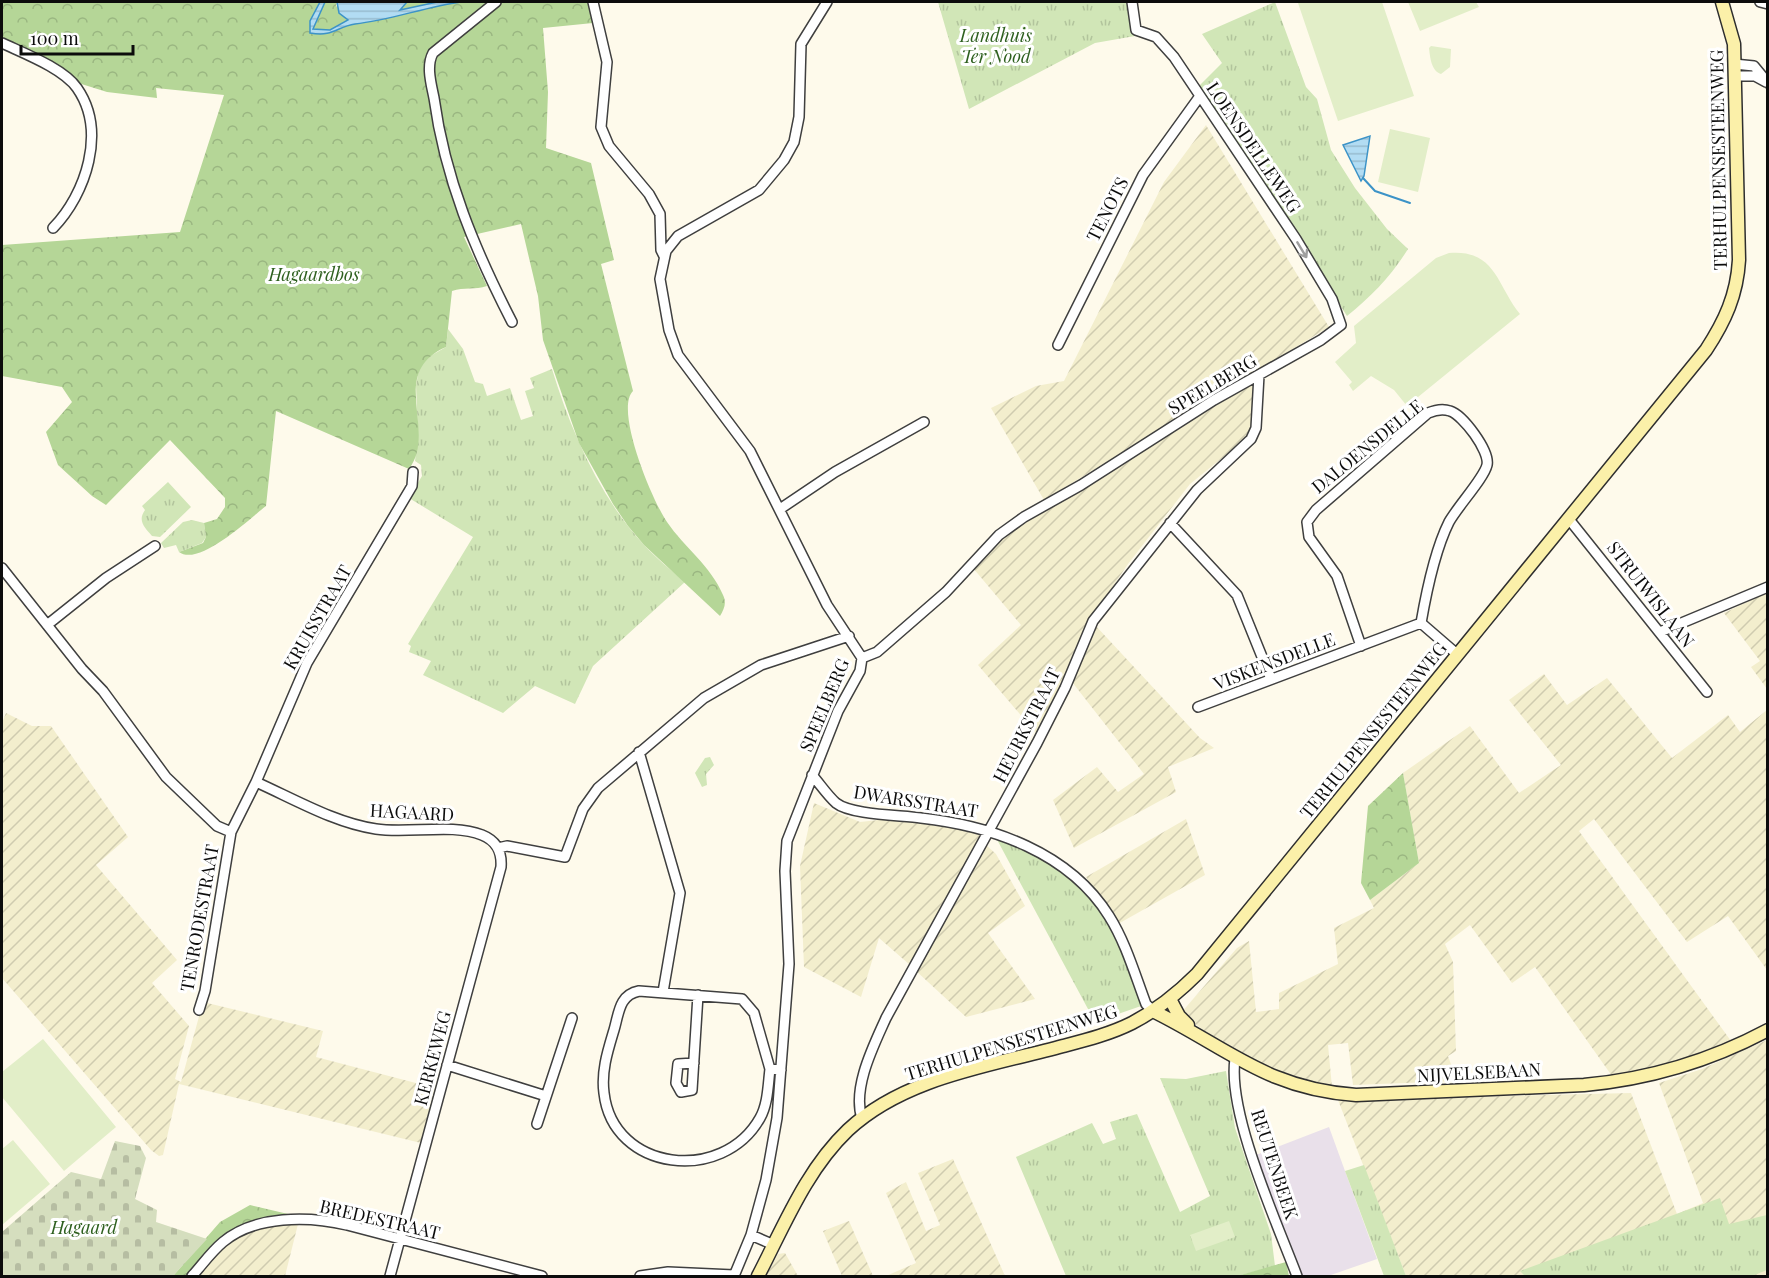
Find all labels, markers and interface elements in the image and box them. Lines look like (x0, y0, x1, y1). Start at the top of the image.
scale bar (21, 18, 134, 56)
park label: Landhuis Ter Nood (959, 23, 1032, 68)
text: 100 m (30, 26, 79, 50)
street label: TERHULPENSESTEENWEG (1704, 49, 1732, 270)
street label: LOENSDELLEWEG (1201, 77, 1307, 217)
street label: TENOTS (1081, 173, 1133, 245)
one-way arrow (1297, 241, 1309, 258)
park label: Hagaardbos (267, 262, 360, 286)
street label: SPEELBERG (1163, 348, 1261, 420)
street label: DALOENSDELLE (1306, 394, 1428, 498)
street label: STRUIWISLAAN (1602, 536, 1700, 652)
street label: KRUISSTRAAT (277, 560, 357, 674)
street label: VISKENSDELLE (1209, 627, 1338, 696)
street label: TERHULPENSESTEENWEG (1294, 636, 1452, 823)
street label: SPEELBERG (794, 654, 855, 755)
street label: HEURKSTRAAT (987, 663, 1065, 787)
street label: DWARSSTRAAT (852, 779, 980, 823)
street label: HAGAARD (369, 798, 455, 826)
street label: TENRODESTRAAT (174, 843, 224, 993)
street label: TERHULPENSESTEENWEG (902, 998, 1120, 1086)
street label: KERKEWEG (408, 1008, 456, 1108)
street label: NIJVELSEBAAN (1416, 1057, 1542, 1087)
street label: REUTENBEEK (1246, 1106, 1304, 1222)
street label: BREDESTRAAT (317, 1193, 443, 1245)
park label: Hagaard (50, 1215, 118, 1239)

